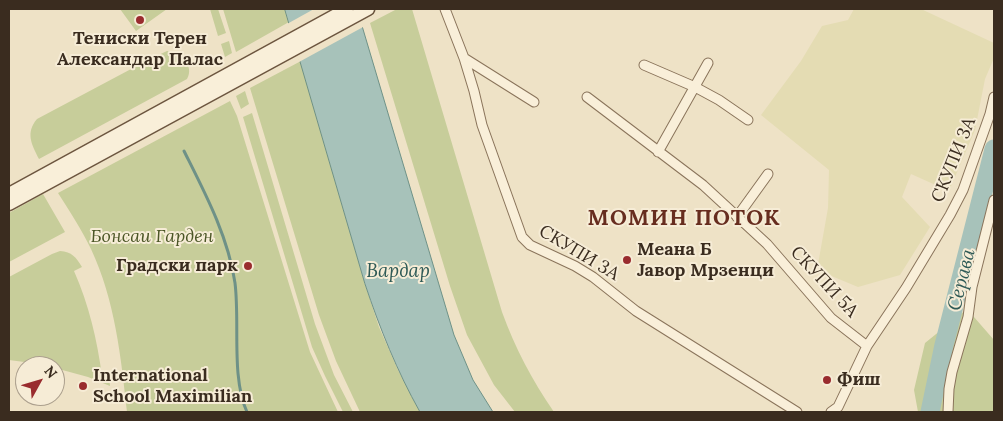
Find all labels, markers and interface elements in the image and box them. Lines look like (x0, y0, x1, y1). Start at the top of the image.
marker: Тениски Терен Александар Палас (134, 14, 146, 26)
place label: Тениски Терен Александар Палас (57, 28, 223, 70)
street label: СКУПИ 3А (927, 114, 981, 206)
district label: МОМИН ПОТОК (586, 206, 782, 232)
street label: СКУПИ 3А (535, 221, 623, 285)
park label: Бонсаи Гарден (90, 226, 214, 248)
place label: Меана Б Јавор Мрзенци (637, 239, 774, 282)
street label: СКУПИ 5А (786, 242, 862, 322)
water label: Серава (943, 247, 981, 313)
marker: Меана Б Јавор Мрзенци (621, 254, 633, 266)
place label: Градски парк (116, 255, 238, 277)
marker: Градски парк (242, 260, 254, 272)
water label: Вардар (366, 261, 430, 283)
north arrow (15, 356, 65, 406)
text: N (40, 362, 61, 382)
place label: International School Maximilian (93, 365, 252, 408)
place label: Фиш (837, 369, 881, 391)
marker: Фиш (821, 374, 833, 386)
marker: International School Maximilian (77, 380, 89, 392)

